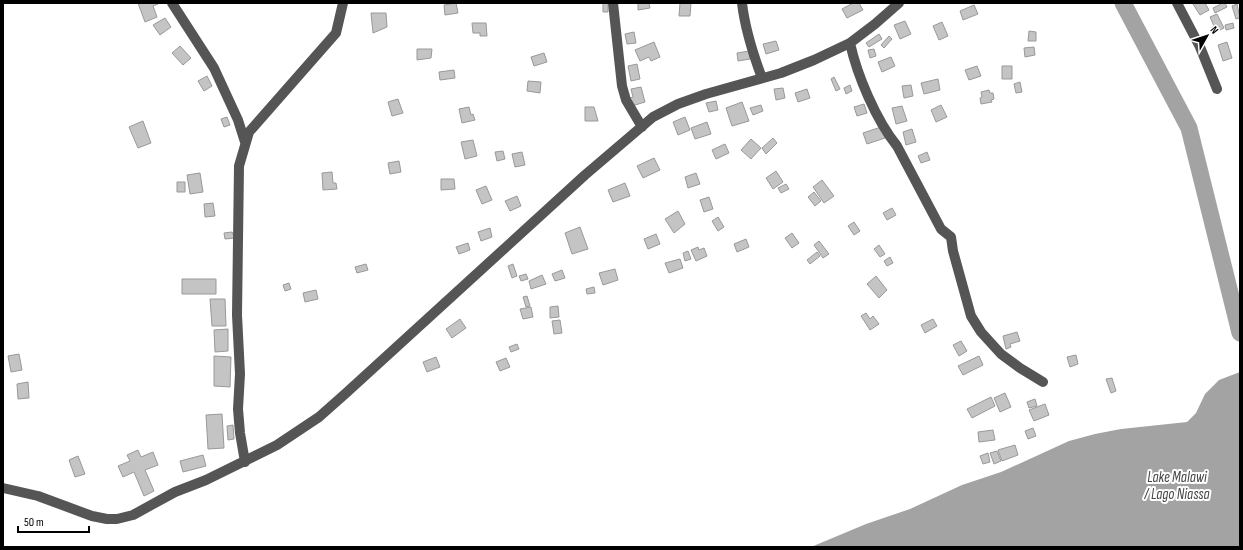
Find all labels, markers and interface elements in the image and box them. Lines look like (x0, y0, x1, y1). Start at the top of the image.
north arrow (1187, 16, 1227, 56)
text: N (1207, 24, 1221, 36)
water label: Lake Malawi / Lago Niassa (1143, 468, 1210, 504)
scale bar (18, 508, 89, 534)
text: 50 m (24, 515, 44, 530)

